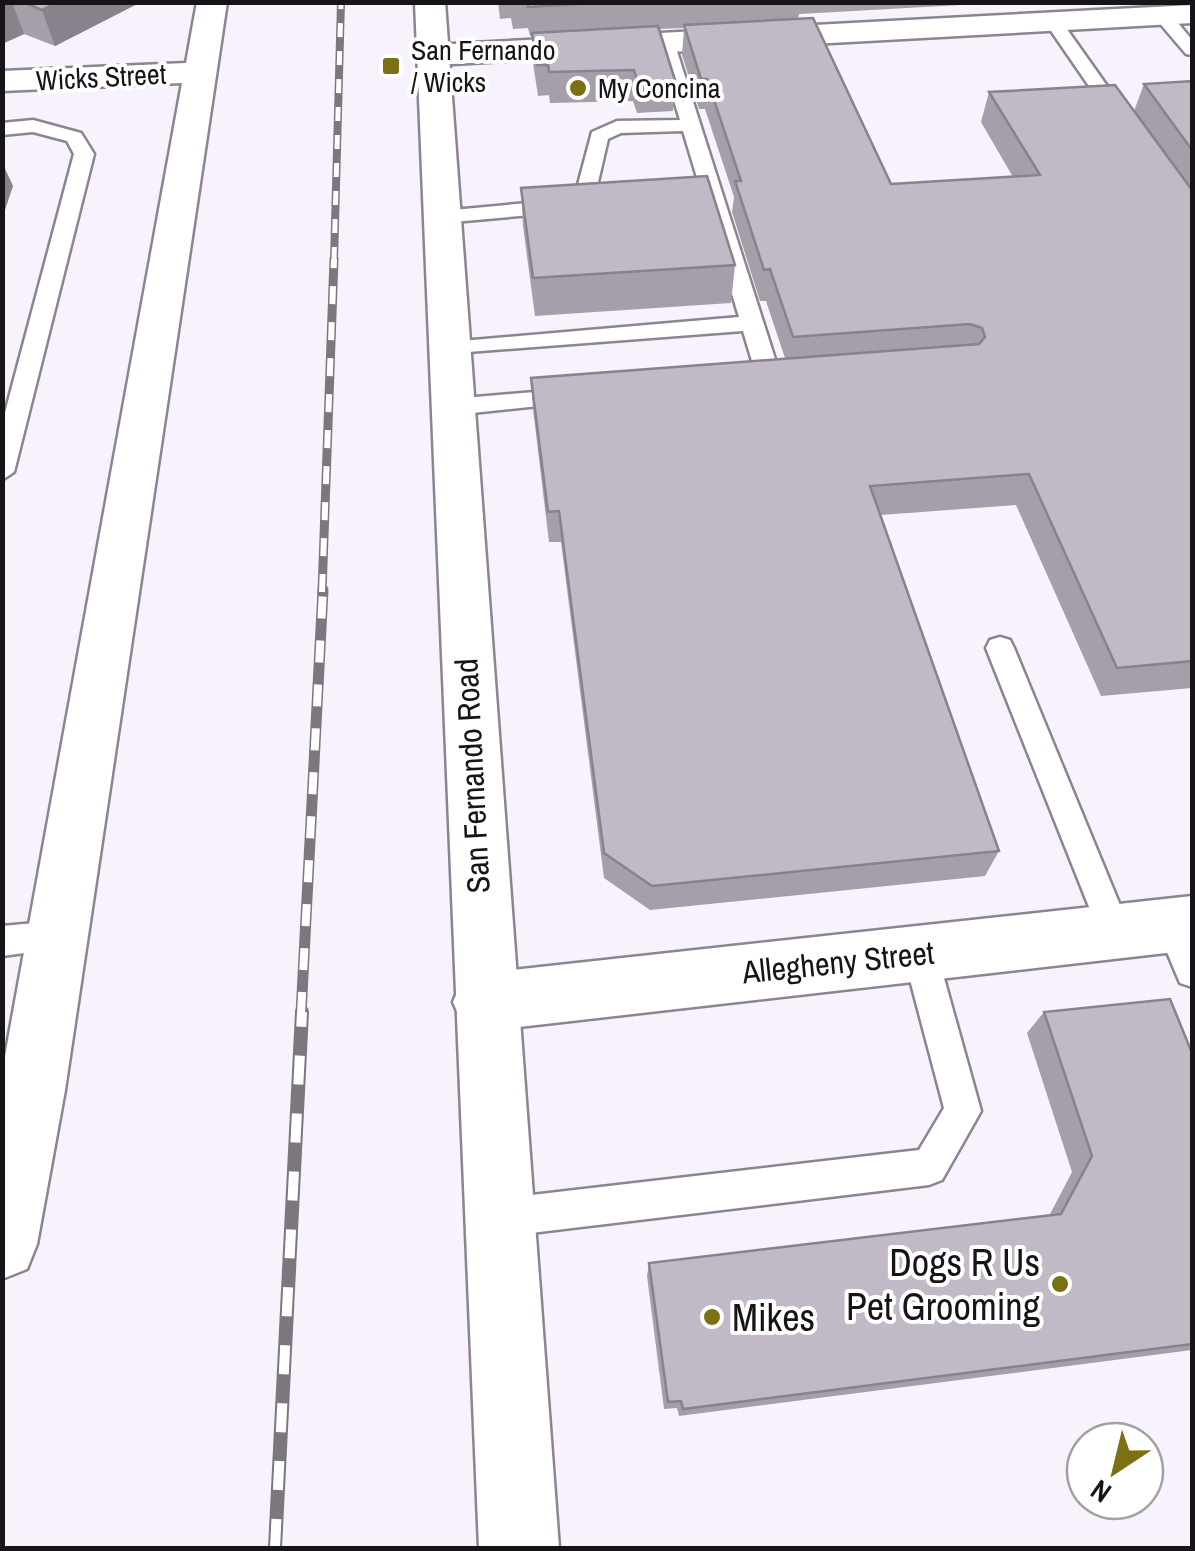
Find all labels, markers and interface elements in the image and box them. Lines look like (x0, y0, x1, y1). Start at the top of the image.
place label: San Fernando / Wicks (411, 31, 555, 101)
street label: Wicks Street (35, 55, 167, 99)
marker: San Fernando / Wicks (380, 55, 402, 77)
place label: My Concina (598, 69, 721, 107)
marker: My Concina (567, 77, 589, 99)
street label: San Fernando Road (444, 658, 500, 894)
street label: Allegheny Street (739, 931, 936, 994)
place label: Dogs R Us Pet Grooming (846, 1237, 1040, 1332)
marker: Dogs R Us Pet Grooming (1049, 1273, 1071, 1295)
place label: Mikes (732, 1292, 815, 1343)
marker: Mikes (701, 1306, 723, 1328)
north arrow (1065, 1421, 1165, 1521)
text: N (1083, 1471, 1118, 1512)

